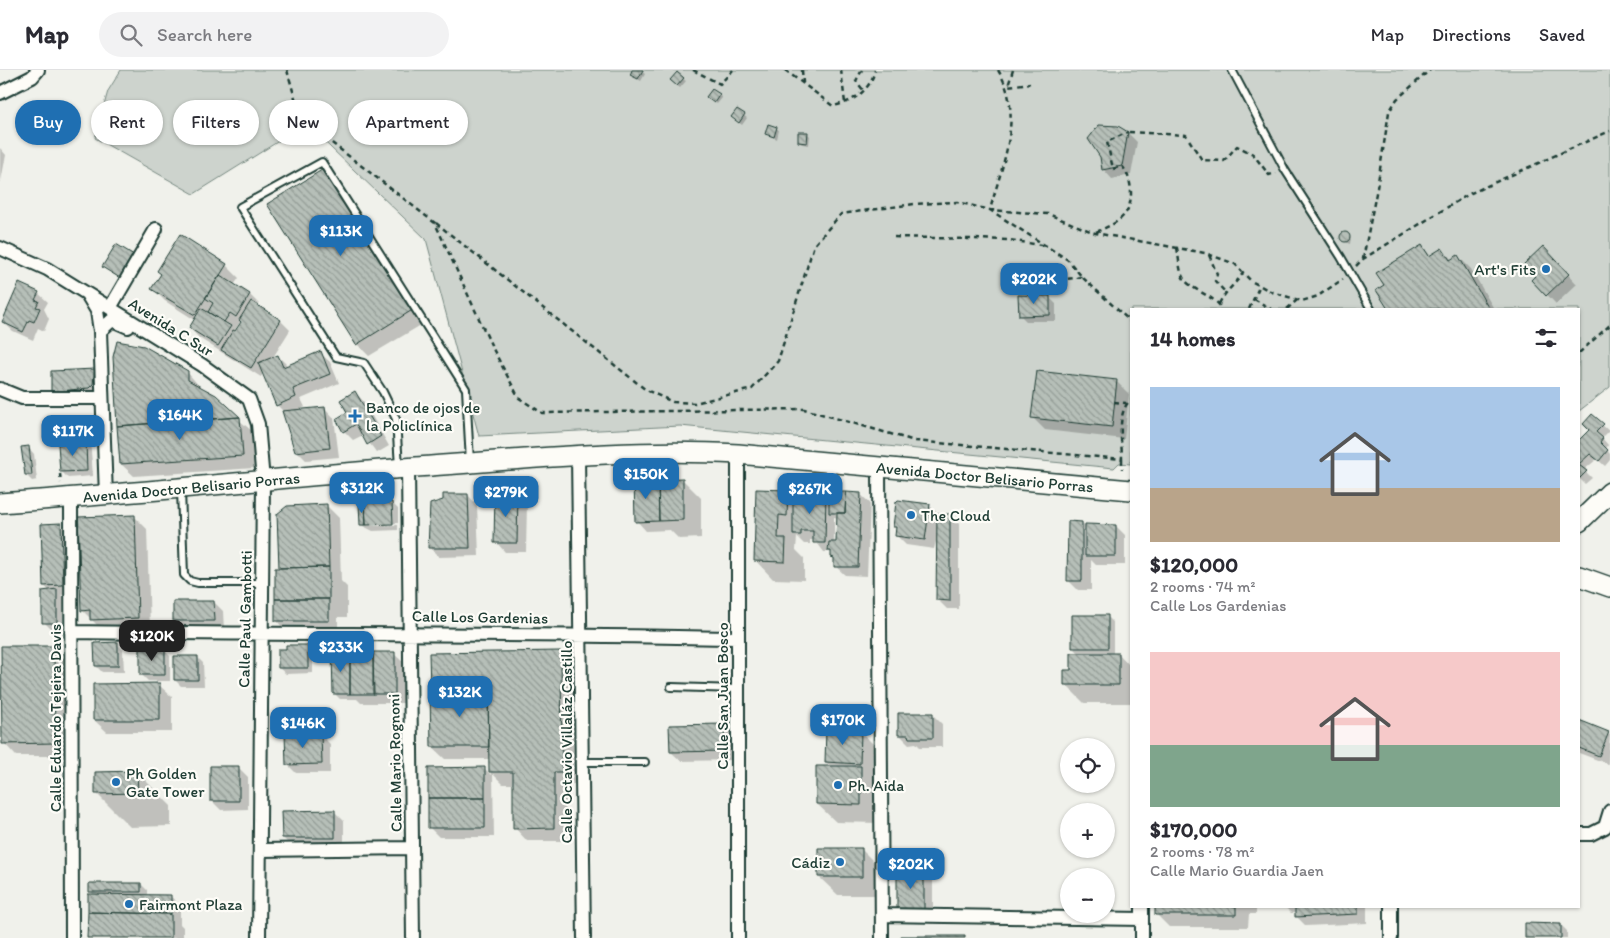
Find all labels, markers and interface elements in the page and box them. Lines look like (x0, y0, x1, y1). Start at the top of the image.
search box (99, 12, 449, 57)
text: Map (25, 20, 69, 49)
icon: search (117, 21, 145, 49)
text: Search here (157, 23, 252, 46)
text: Map (1371, 24, 1404, 46)
text: Directions (1432, 24, 1511, 46)
text: Saved (1539, 24, 1585, 46)
chip: Buy (15, 100, 81, 145)
chip: Rent (91, 100, 163, 145)
chip: Filters (173, 100, 259, 145)
chip: New (269, 100, 338, 145)
chip: Apartment (348, 100, 468, 145)
pin: $113K (306, 214, 376, 257)
text: $113K (320, 221, 362, 240)
place label: Art's Fits (1474, 260, 1536, 279)
pin: $202K (999, 262, 1069, 305)
marker: Art's Fits (1540, 263, 1552, 275)
text: $202K (1011, 269, 1057, 288)
street label: Avenida C Sur (125, 293, 217, 361)
icon: filters (1532, 324, 1560, 352)
text: 14 homes (1150, 326, 1235, 351)
pin: $164K (145, 398, 215, 441)
place label: Banco de ojos de la Policlínica (366, 398, 480, 435)
text: $164K (158, 405, 202, 424)
marker: Banco de ojos de la Policlínica (348, 409, 362, 423)
pin: $117K (38, 414, 108, 457)
icon: home (1310, 419, 1400, 509)
text: $117K (52, 421, 94, 440)
street label: Avenida Doctor Belisario Porras (876, 457, 1094, 496)
pin: $150K (611, 458, 681, 500)
text: $150K (624, 464, 668, 483)
street label: Avenida Doctor Belisario Porras (82, 468, 301, 506)
pin: $312K (327, 472, 397, 514)
pin: $267K (775, 472, 845, 515)
pin: $279K (471, 476, 541, 518)
text: $312K (341, 478, 383, 497)
text: $267K (788, 479, 832, 498)
text: $279K (484, 482, 528, 501)
place label: The Cloud (921, 506, 991, 525)
marker: The Cloud (905, 509, 917, 521)
street label: Calle Paul Gambotti (234, 550, 256, 688)
text: $120,000 (1150, 552, 1238, 577)
text: 2 rooms · 74 m² (1150, 577, 1255, 596)
text: Calle Los Gardenias (1150, 596, 1286, 615)
street label: Calle Los Gardenias (412, 606, 548, 628)
pin: $120K (117, 620, 187, 662)
street label: Calle San Juan Bosco (713, 622, 732, 770)
street label: Calle Eduardo Tejeira Davis (46, 624, 65, 812)
text: $120K (130, 626, 174, 645)
pin: $233K (306, 630, 376, 673)
text: $233K (319, 637, 363, 656)
street label: Calle Octavio Villaláz Castillo (557, 641, 576, 843)
pin: $132K (425, 676, 495, 718)
text: $132K (439, 682, 481, 701)
icon: home (1310, 684, 1400, 774)
street label: Calle Mario Rognoni (384, 694, 406, 832)
pin: $170K (808, 704, 878, 746)
pin: $146K (268, 706, 338, 749)
text: $170K (821, 710, 865, 729)
text: $146K (281, 713, 325, 732)
map controls (1060, 738, 1115, 923)
button: locate (1060, 738, 1115, 793)
place label: Ph Golden Gate Tower (126, 764, 205, 801)
marker: Ph Golden Gate Tower (110, 776, 122, 788)
place label: Ph. Aida (848, 776, 904, 795)
marker: Ph. Aida (832, 779, 844, 791)
button: + (1060, 803, 1115, 858)
text: $170,000 (1150, 817, 1238, 842)
text: 2 rooms · 78 m² (1150, 842, 1255, 861)
pin: $202K (876, 848, 946, 890)
place label: Cádiz (791, 853, 831, 872)
text: $202K (888, 854, 934, 873)
marker: Cádiz (834, 856, 846, 868)
text: Calle Mario Guardia Jaen (1150, 861, 1324, 880)
button: − (1060, 868, 1115, 923)
place label: Fairmont Plaza (139, 895, 243, 914)
marker: Fairmont Plaza (123, 898, 135, 910)

